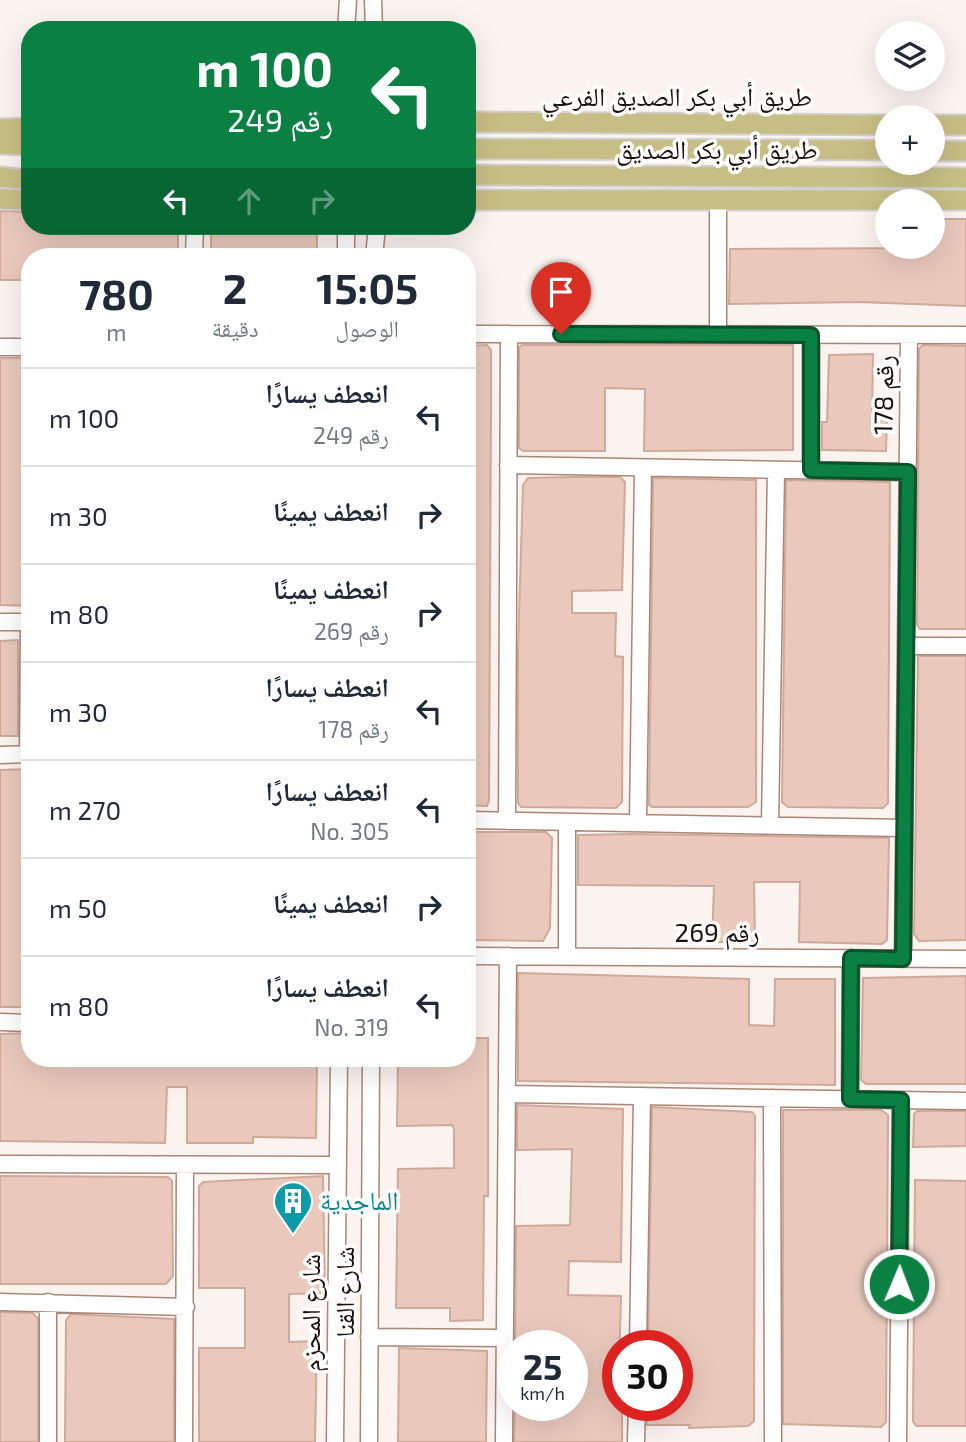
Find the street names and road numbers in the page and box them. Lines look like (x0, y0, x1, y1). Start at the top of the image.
street label: طريق أبي بكر الصديق الفرعي (542, 80, 812, 118)
street label: طريق أبي بكر الصديق (616, 133, 818, 171)
street label: رقم 178 (866, 355, 902, 435)
street label: رقم 269 (675, 916, 759, 950)
street label: شارع القنا (328, 1246, 361, 1338)
street label: شارع المحزم (294, 1254, 329, 1372)

